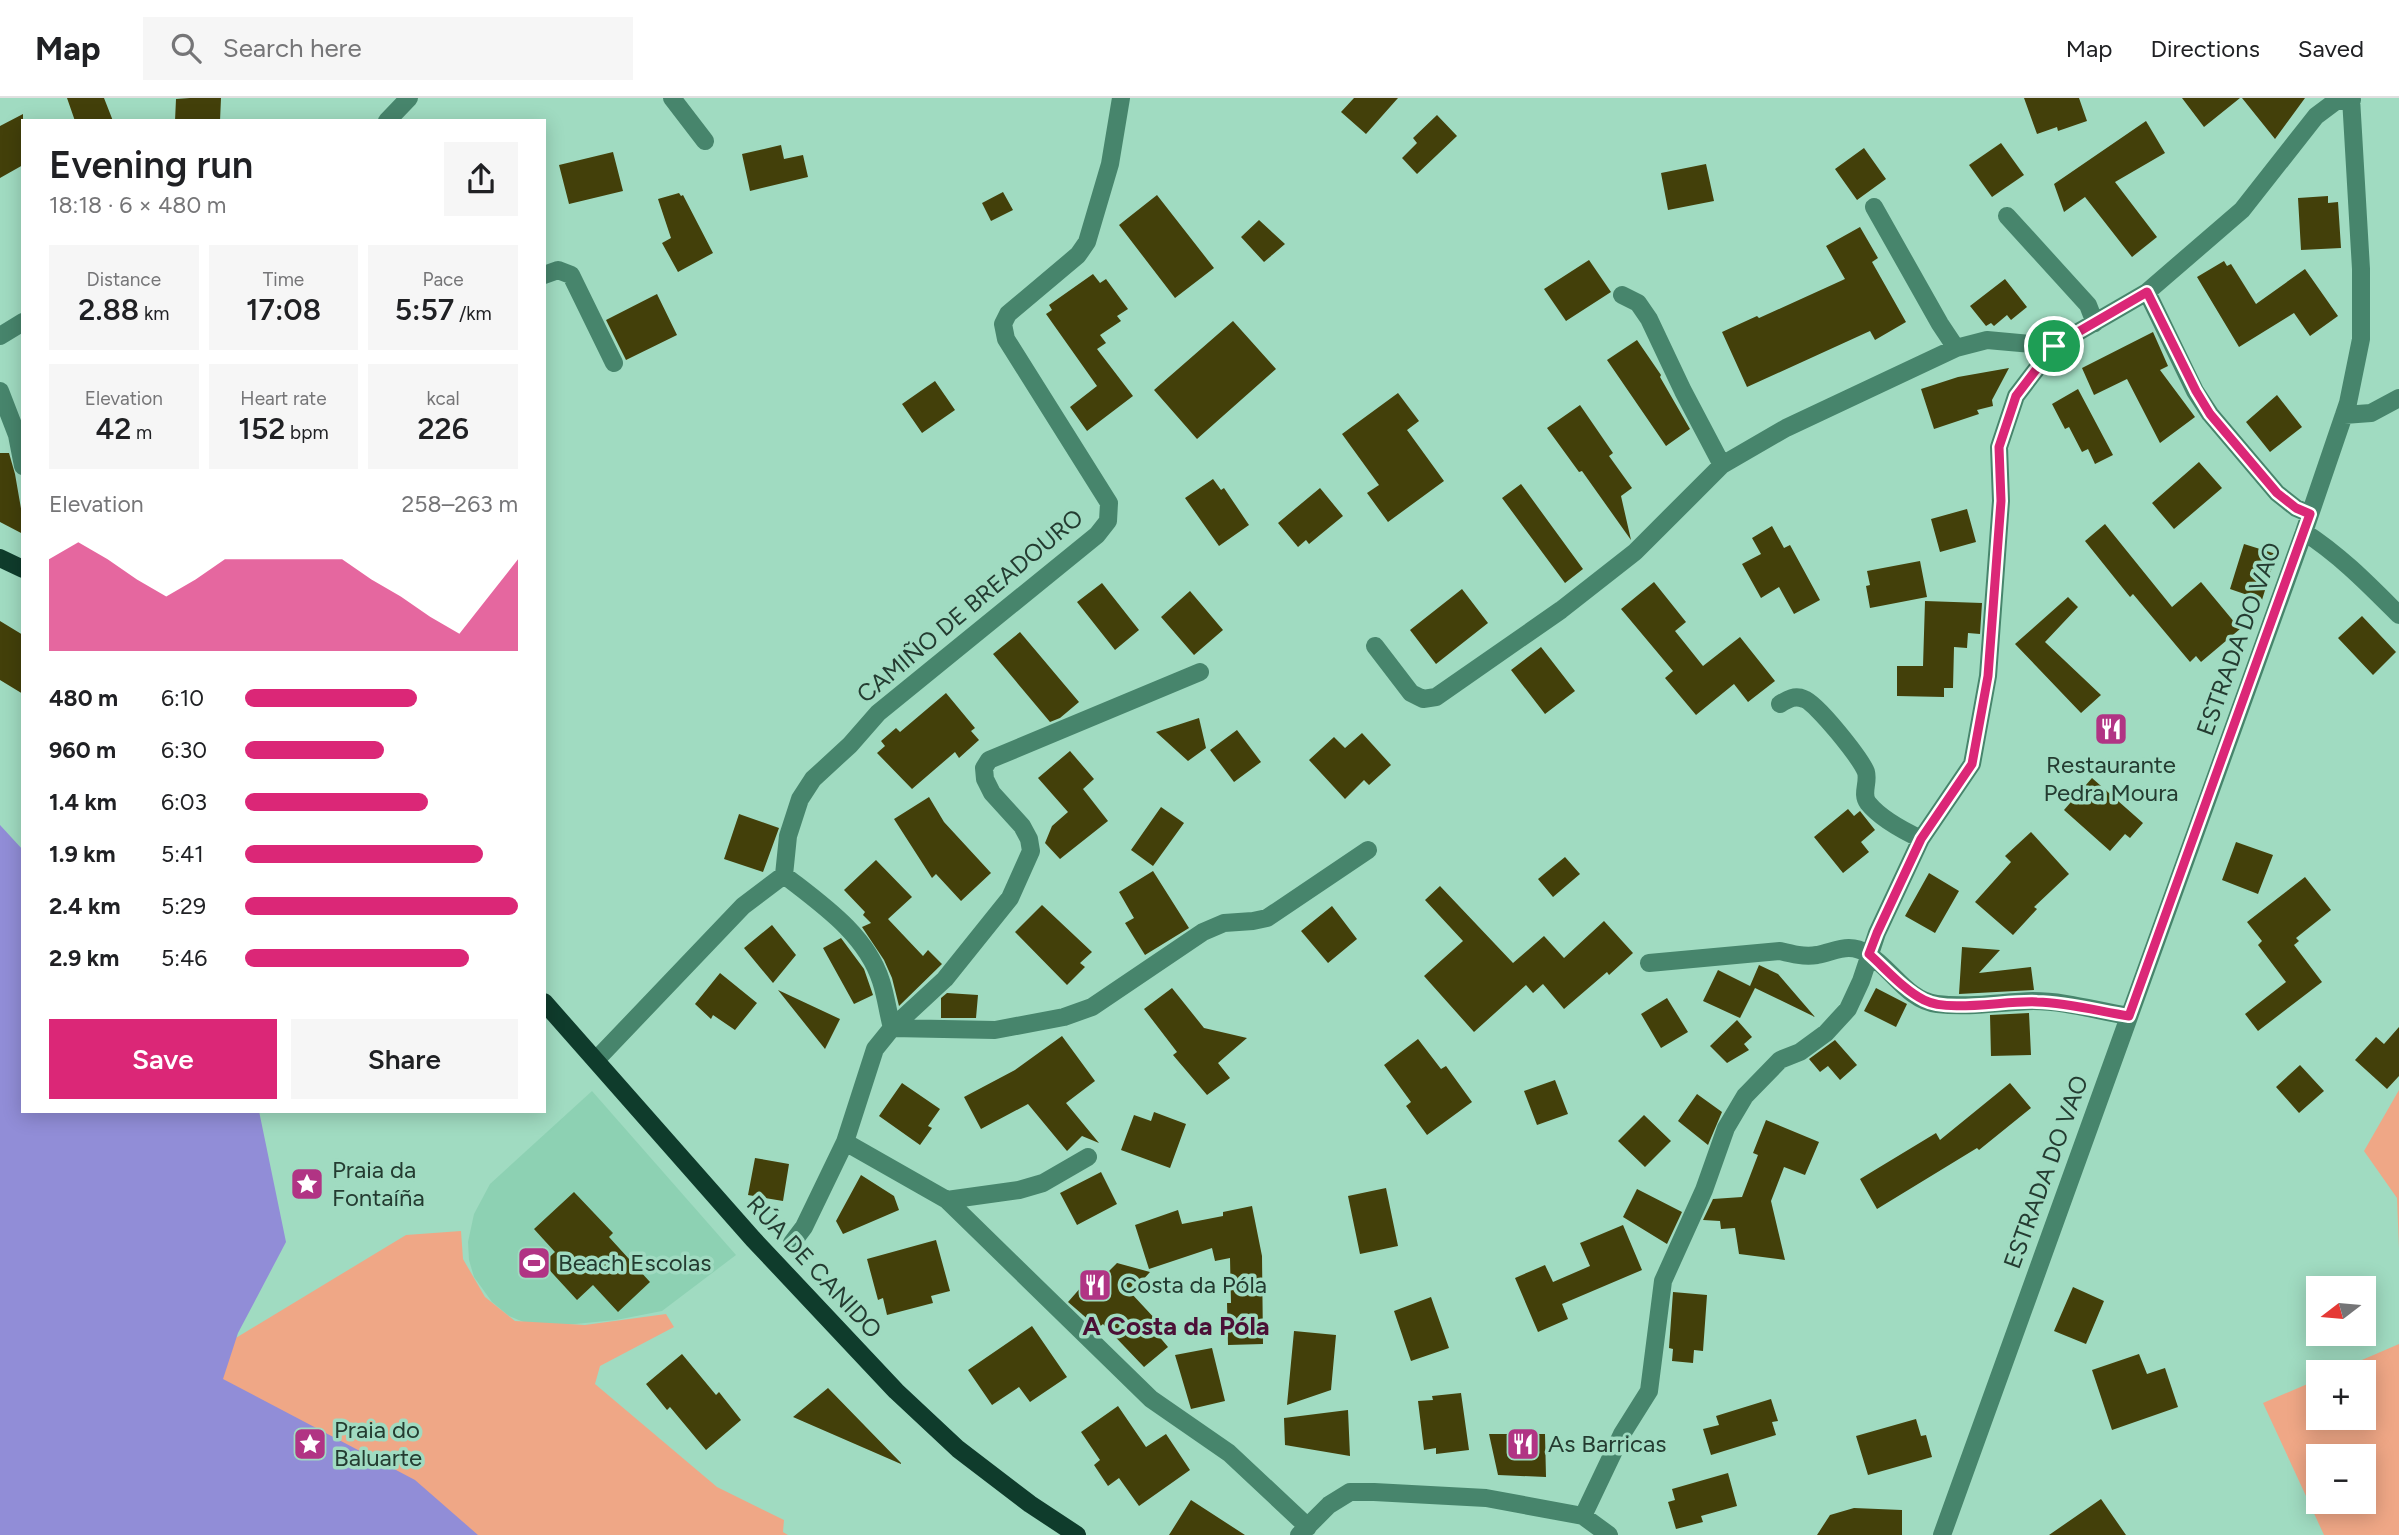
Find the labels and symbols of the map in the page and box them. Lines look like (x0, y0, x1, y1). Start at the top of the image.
pin (2024, 316, 2084, 376)
street label: CAMIÑO DE BREADOURO (851, 503, 1089, 709)
street label: ESTRADA DO VAO (2190, 538, 2287, 739)
restaurant icon: Restaurante Pedra Moura (2092, 710, 2130, 748)
place label: Restaurante Pedra Moura (2043, 750, 2179, 807)
street label: ESTRADA DO VAO (1997, 1071, 2094, 1272)
place label: Praia da Fontaíña (332, 1155, 425, 1212)
place icon: Praia da Fontaíña (288, 1165, 326, 1203)
street label: RÚA DE CANIDO (741, 1189, 888, 1344)
sports icon: Beach Escolas (515, 1244, 553, 1282)
place label: Beach Escolas (558, 1248, 711, 1277)
restaurant icon: Costa da Póla (1076, 1266, 1114, 1304)
place label: Costa da Póla (1120, 1270, 1267, 1299)
north arrow (2306, 1276, 2376, 1346)
district label: A Costa da Póla (1082, 1310, 1270, 1342)
place label: Praia do Baluarte (334, 1415, 422, 1472)
place icon: Praia do Baluarte (291, 1425, 329, 1463)
restaurant icon: As Barricas (1504, 1425, 1542, 1463)
place label: As Barricas (1548, 1429, 1666, 1458)

